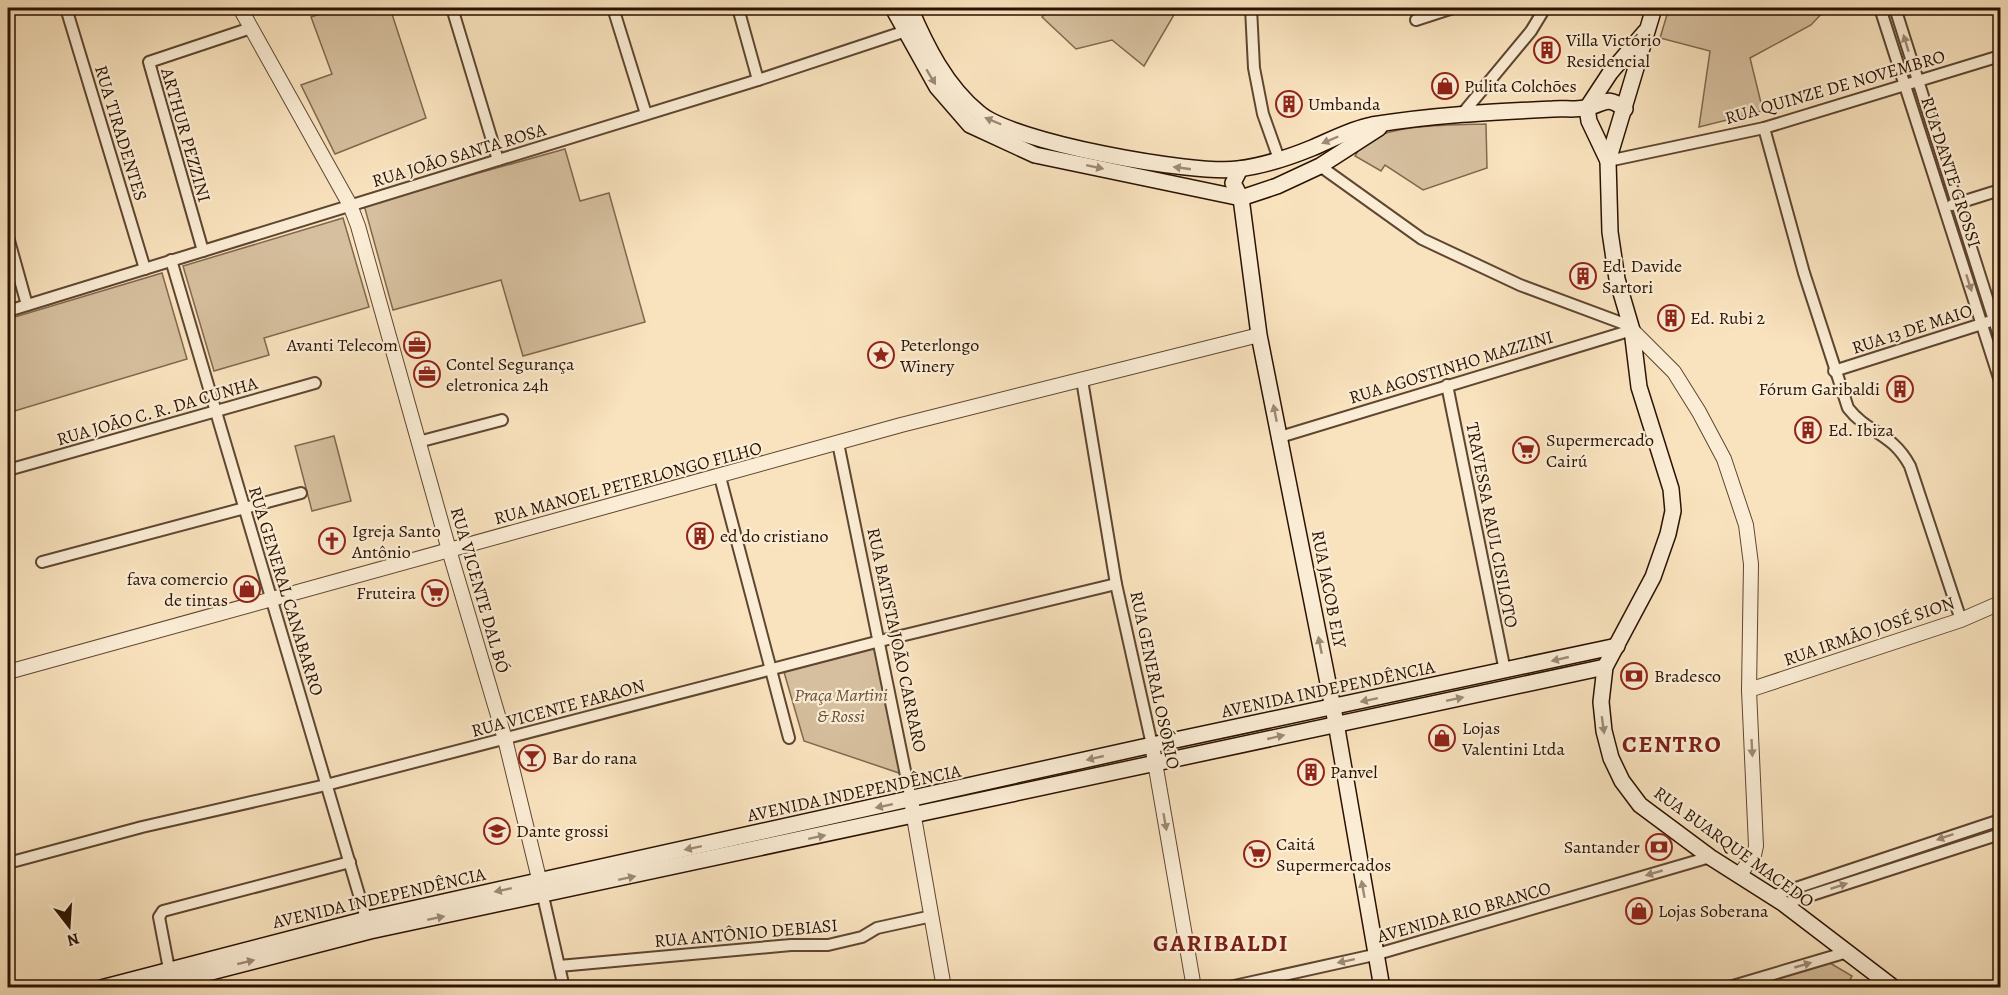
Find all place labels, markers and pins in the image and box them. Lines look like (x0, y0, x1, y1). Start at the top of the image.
place label: Villa Victório Residencial (1565, 28, 1661, 73)
building icon: Villa Victório Residencial (1532, 35, 1562, 65)
shop icon: Pulita Colchões (1430, 71, 1460, 101)
place label: Pulita Colchões (1464, 74, 1577, 98)
building icon: Umbanda (1274, 89, 1304, 119)
place label: Umbanda (1308, 92, 1381, 116)
place label: Ed. Davide Sartori (1602, 254, 1682, 299)
building icon: Ed. Davide Sartori (1568, 261, 1598, 291)
building icon: Ed. Rubi 2 (1656, 303, 1686, 333)
place label: Ed. Rubi 2 (1690, 306, 1766, 330)
office icon: Avanti Telecom (402, 330, 432, 360)
place label: Avanti Telecom (286, 333, 398, 357)
place label: Peterlongo Winery (899, 333, 979, 378)
place icon: Peterlongo Winery (866, 340, 896, 370)
place label: Contel Segurança eletronica 24h (446, 352, 575, 397)
office icon: Contel Segurança eletronica 24h (412, 359, 442, 389)
building icon: Fórum Garibaldi (1885, 374, 1915, 404)
place label: Fórum Garibaldi (1759, 377, 1880, 401)
building icon: Ed. Ibiza (1793, 415, 1823, 445)
place label: Ed. Ibiza (1828, 418, 1895, 442)
place label: Supermercado Cairú (1546, 428, 1654, 473)
supermarket icon: Supermercado Cairú (1511, 435, 1541, 465)
place label: Igreja Santo Antônio (351, 519, 441, 564)
building icon: ed do cristiano (685, 521, 715, 551)
place label: ed do cristiano (720, 524, 829, 548)
church icon: Igreja Santo Antônio (317, 526, 347, 556)
place label: fava comercio de tintas (127, 567, 228, 612)
shop icon: fava comercio de tintas (232, 574, 262, 604)
supermarket icon: Fruteira (420, 578, 450, 608)
place label: Fruteira (356, 581, 417, 605)
bank icon: Bradesco (1619, 661, 1649, 691)
place label: Bradesco (1654, 664, 1721, 688)
place label: Lojas Valentini Ltda (1461, 716, 1565, 761)
shop icon: Lojas Valentini Ltda (1427, 723, 1457, 753)
bar icon: Bar do rana (517, 743, 547, 773)
place label: Bar do rana (552, 746, 638, 770)
building icon: Panvel (1296, 757, 1326, 787)
place label: Panvel (1330, 760, 1378, 784)
school or university icon: Dante grossi (482, 816, 512, 846)
place label: Dante grossi (516, 819, 609, 843)
place label: Caitá Supermercados (1276, 832, 1391, 877)
bank icon: Santander (1644, 832, 1674, 862)
place label: Santander (1564, 835, 1640, 859)
supermarket icon: Caitá Supermercados (1242, 839, 1272, 869)
shop icon: Lojas Soberana (1624, 896, 1654, 926)
place label: Lojas Soberana (1658, 899, 1769, 923)

